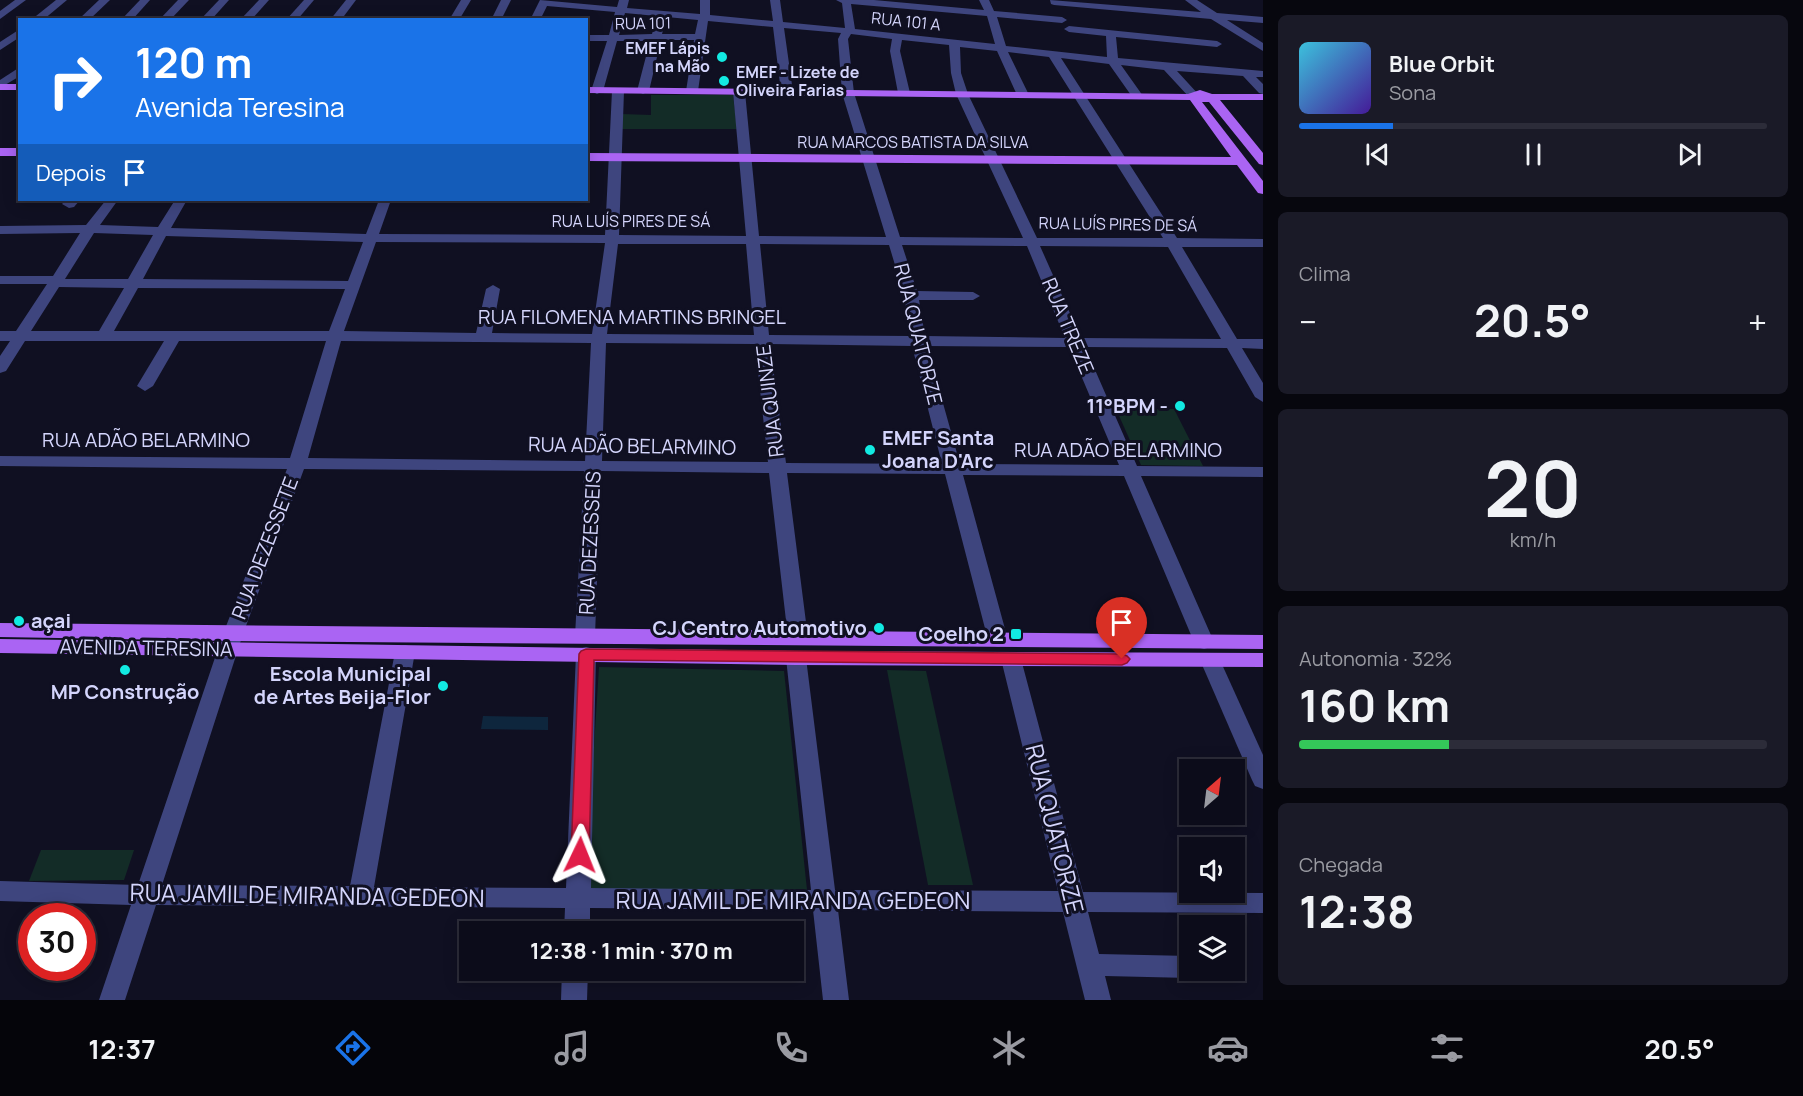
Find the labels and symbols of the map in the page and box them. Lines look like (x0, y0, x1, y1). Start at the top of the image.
street label: RUA 101 A (870, 6, 942, 36)
street label: RUA 101 (615, 12, 671, 34)
place label: EMEF Lápis na Mão (625, 37, 710, 77)
marker: EMEF Lápis na Mão (715, 50, 729, 64)
place label: EMEF - Lizete de Oliveira Farias (736, 61, 860, 101)
marker: EMEF - Lizete de Oliveira Farias (717, 74, 731, 88)
street label: RUA MARCOS BATISTA DA SILVA (797, 131, 1029, 153)
street label: RUA LUÍS PIRES DE SÁ (552, 210, 710, 232)
street label: RUA LUÍS PIRES DE SÁ (1038, 212, 1198, 236)
street label: RUA QUATORZE (888, 260, 949, 407)
street label: RUA TREZE (1036, 273, 1101, 378)
street label: RUA FILOMENA MARTINS BRINGEL (478, 303, 786, 330)
street label: RUA QUINZE (749, 343, 790, 459)
place label: 11°BPM - (1087, 392, 1168, 419)
marker: 11°BPM - (1173, 399, 1187, 413)
place label: EMEF Santa Joana D'Arc (882, 424, 994, 474)
street label: RUA ADÃO BELARMINO (42, 426, 250, 453)
street label: RUA ADÃO BELARMINO (528, 430, 736, 461)
street label: RUA ADÃO BELARMINO (1014, 436, 1222, 463)
marker: EMEF Santa Joana D'Arc (863, 443, 877, 457)
street label: RUA DEZESSEIS (572, 470, 607, 616)
street label: RUA DEZESSETE (225, 473, 304, 623)
pin (1096, 597, 1147, 659)
place label: açai (31, 607, 71, 634)
marker: açai (12, 614, 26, 628)
place label: CJ Centro Automotivo (653, 614, 867, 641)
place label: Coelho 2 (918, 620, 1004, 647)
marker: CJ Centro Automotivo (872, 621, 886, 635)
marker: Coelho 2 (1009, 627, 1023, 641)
street label: AVENIDA TERESINA (59, 632, 233, 663)
place label: Escola Municipal de Artes Beija-Flor (254, 660, 431, 710)
marker: MP Construção (118, 663, 132, 677)
place label: MP Construção (51, 678, 199, 705)
marker: Escola Municipal de Artes Beija-Flor (436, 679, 450, 693)
street label: RUA QUATORZE (1018, 740, 1092, 917)
north arrow (1179, 759, 1245, 825)
position arrow (548, 823, 612, 887)
street label: RUA JAMIL DE MIRANDA GEDEON (129, 875, 485, 914)
street label: RUA JAMIL DE MIRANDA GEDEON (616, 883, 971, 916)
speed limit sign: 30 (18, 903, 96, 981)

